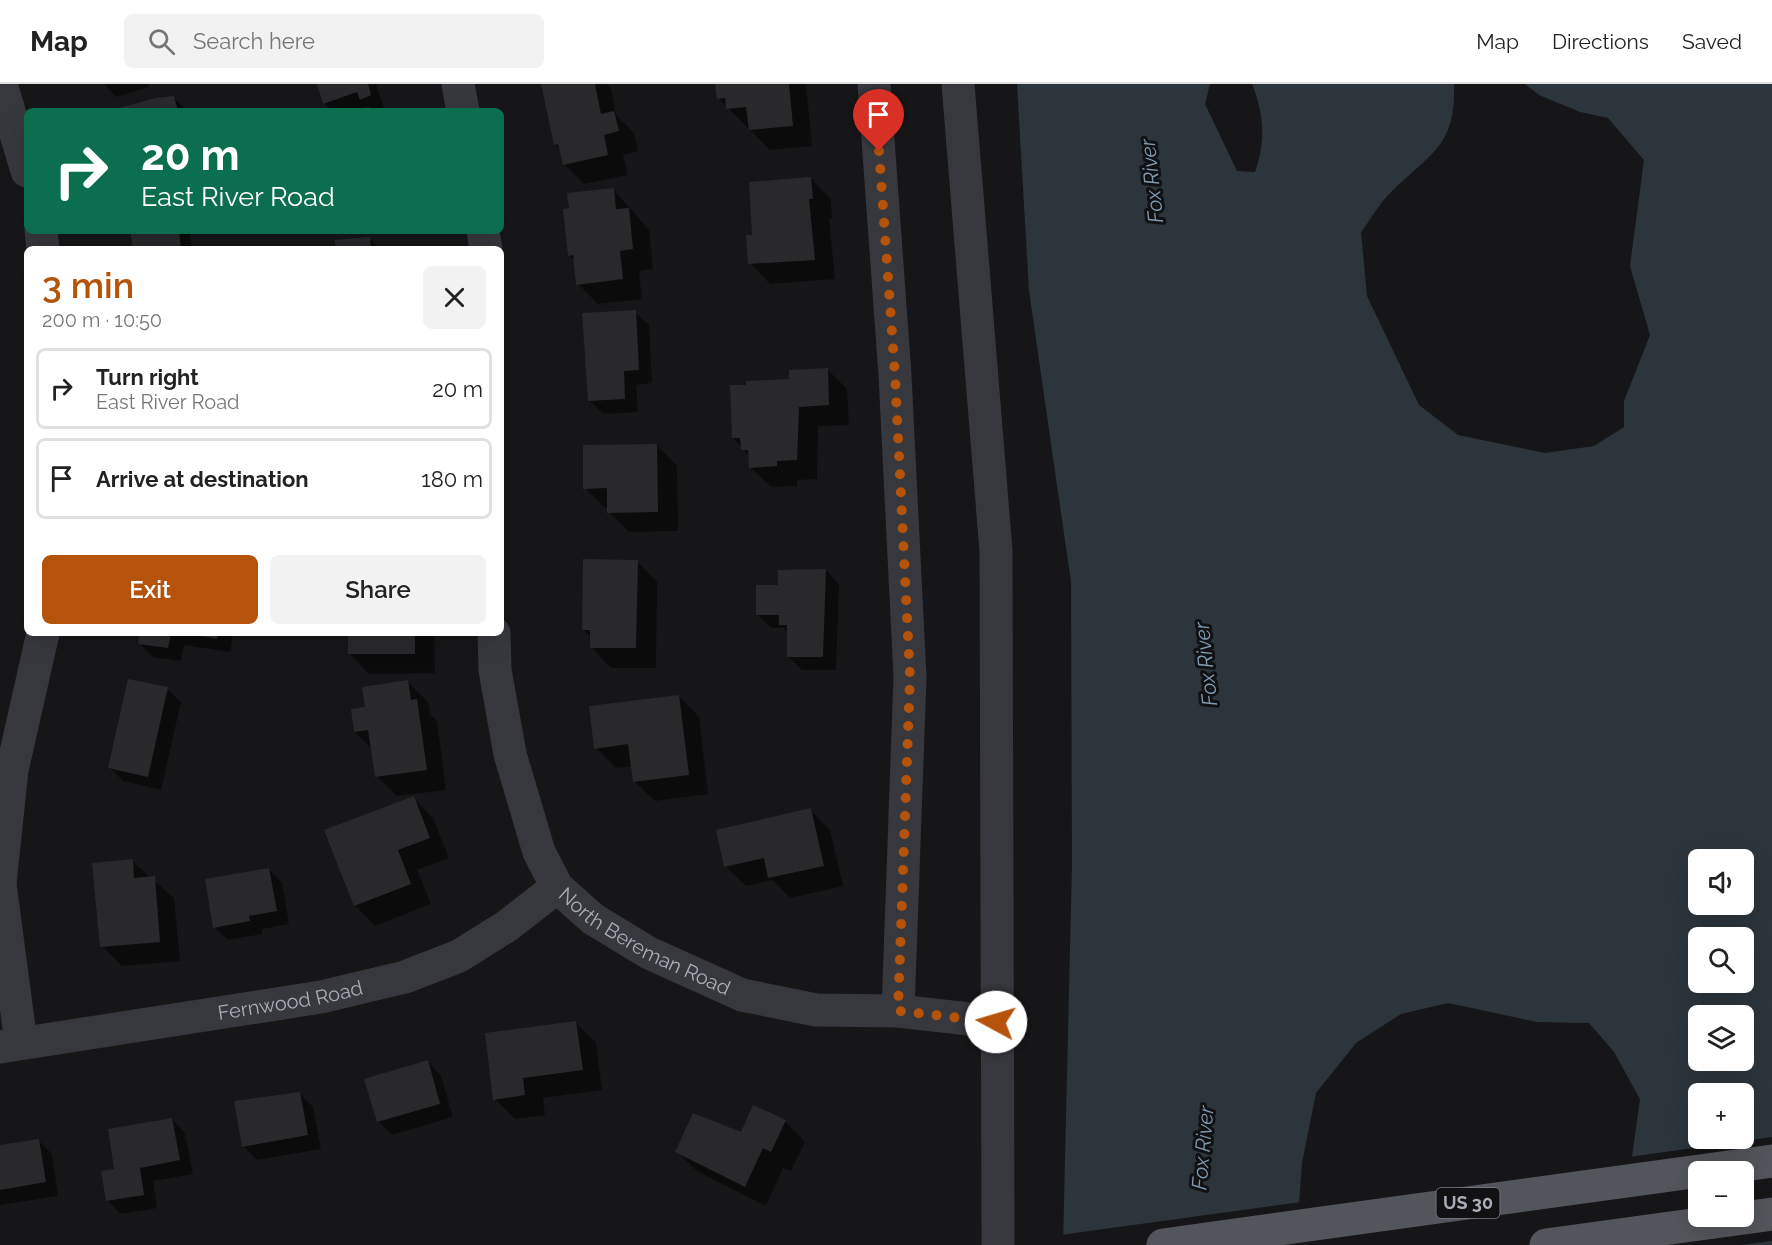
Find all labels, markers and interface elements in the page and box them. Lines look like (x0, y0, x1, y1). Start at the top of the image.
search box (124, 14, 544, 68)
text: Map (30, 25, 88, 58)
icon: search (145, 25, 178, 58)
text: Search here (193, 28, 315, 54)
text: Map (1476, 29, 1519, 54)
text: Directions (1552, 29, 1649, 54)
text: Saved (1682, 29, 1742, 54)
pin (853, 89, 904, 151)
icon: arrive (862, 98, 895, 131)
text: 20 m (141, 131, 240, 180)
icon: right (42, 132, 120, 210)
water label: Fox River (1135, 137, 1168, 224)
text: East River Road (141, 181, 335, 212)
text: 3 min (42, 264, 134, 306)
button: close (423, 266, 486, 329)
text: 200 m · 10:50 (42, 308, 162, 332)
text: Turn right (96, 364, 199, 390)
icon: right (45, 372, 78, 405)
text: 20 m (432, 376, 483, 402)
text: East River Road (96, 390, 239, 414)
icon: arrive (45, 462, 78, 495)
text: Arrive at destination (96, 466, 309, 492)
text: 180 m (421, 466, 483, 492)
button: Exit (42, 555, 258, 624)
button: Share (270, 555, 486, 624)
water label: Fox River (1189, 620, 1222, 707)
map controls (1688, 849, 1754, 1227)
button: sound (1688, 849, 1754, 915)
street label: North Bereman Road (554, 882, 734, 1000)
button: search (1688, 927, 1754, 993)
street label: Fernwood Road (216, 975, 365, 1025)
position arrow (964, 990, 1028, 1054)
button: layers (1688, 1005, 1754, 1071)
button: + (1688, 1083, 1754, 1149)
water label: Fox River (1186, 1104, 1219, 1191)
button: − (1688, 1161, 1754, 1227)
road number: US 30 (1436, 1188, 1500, 1218)

